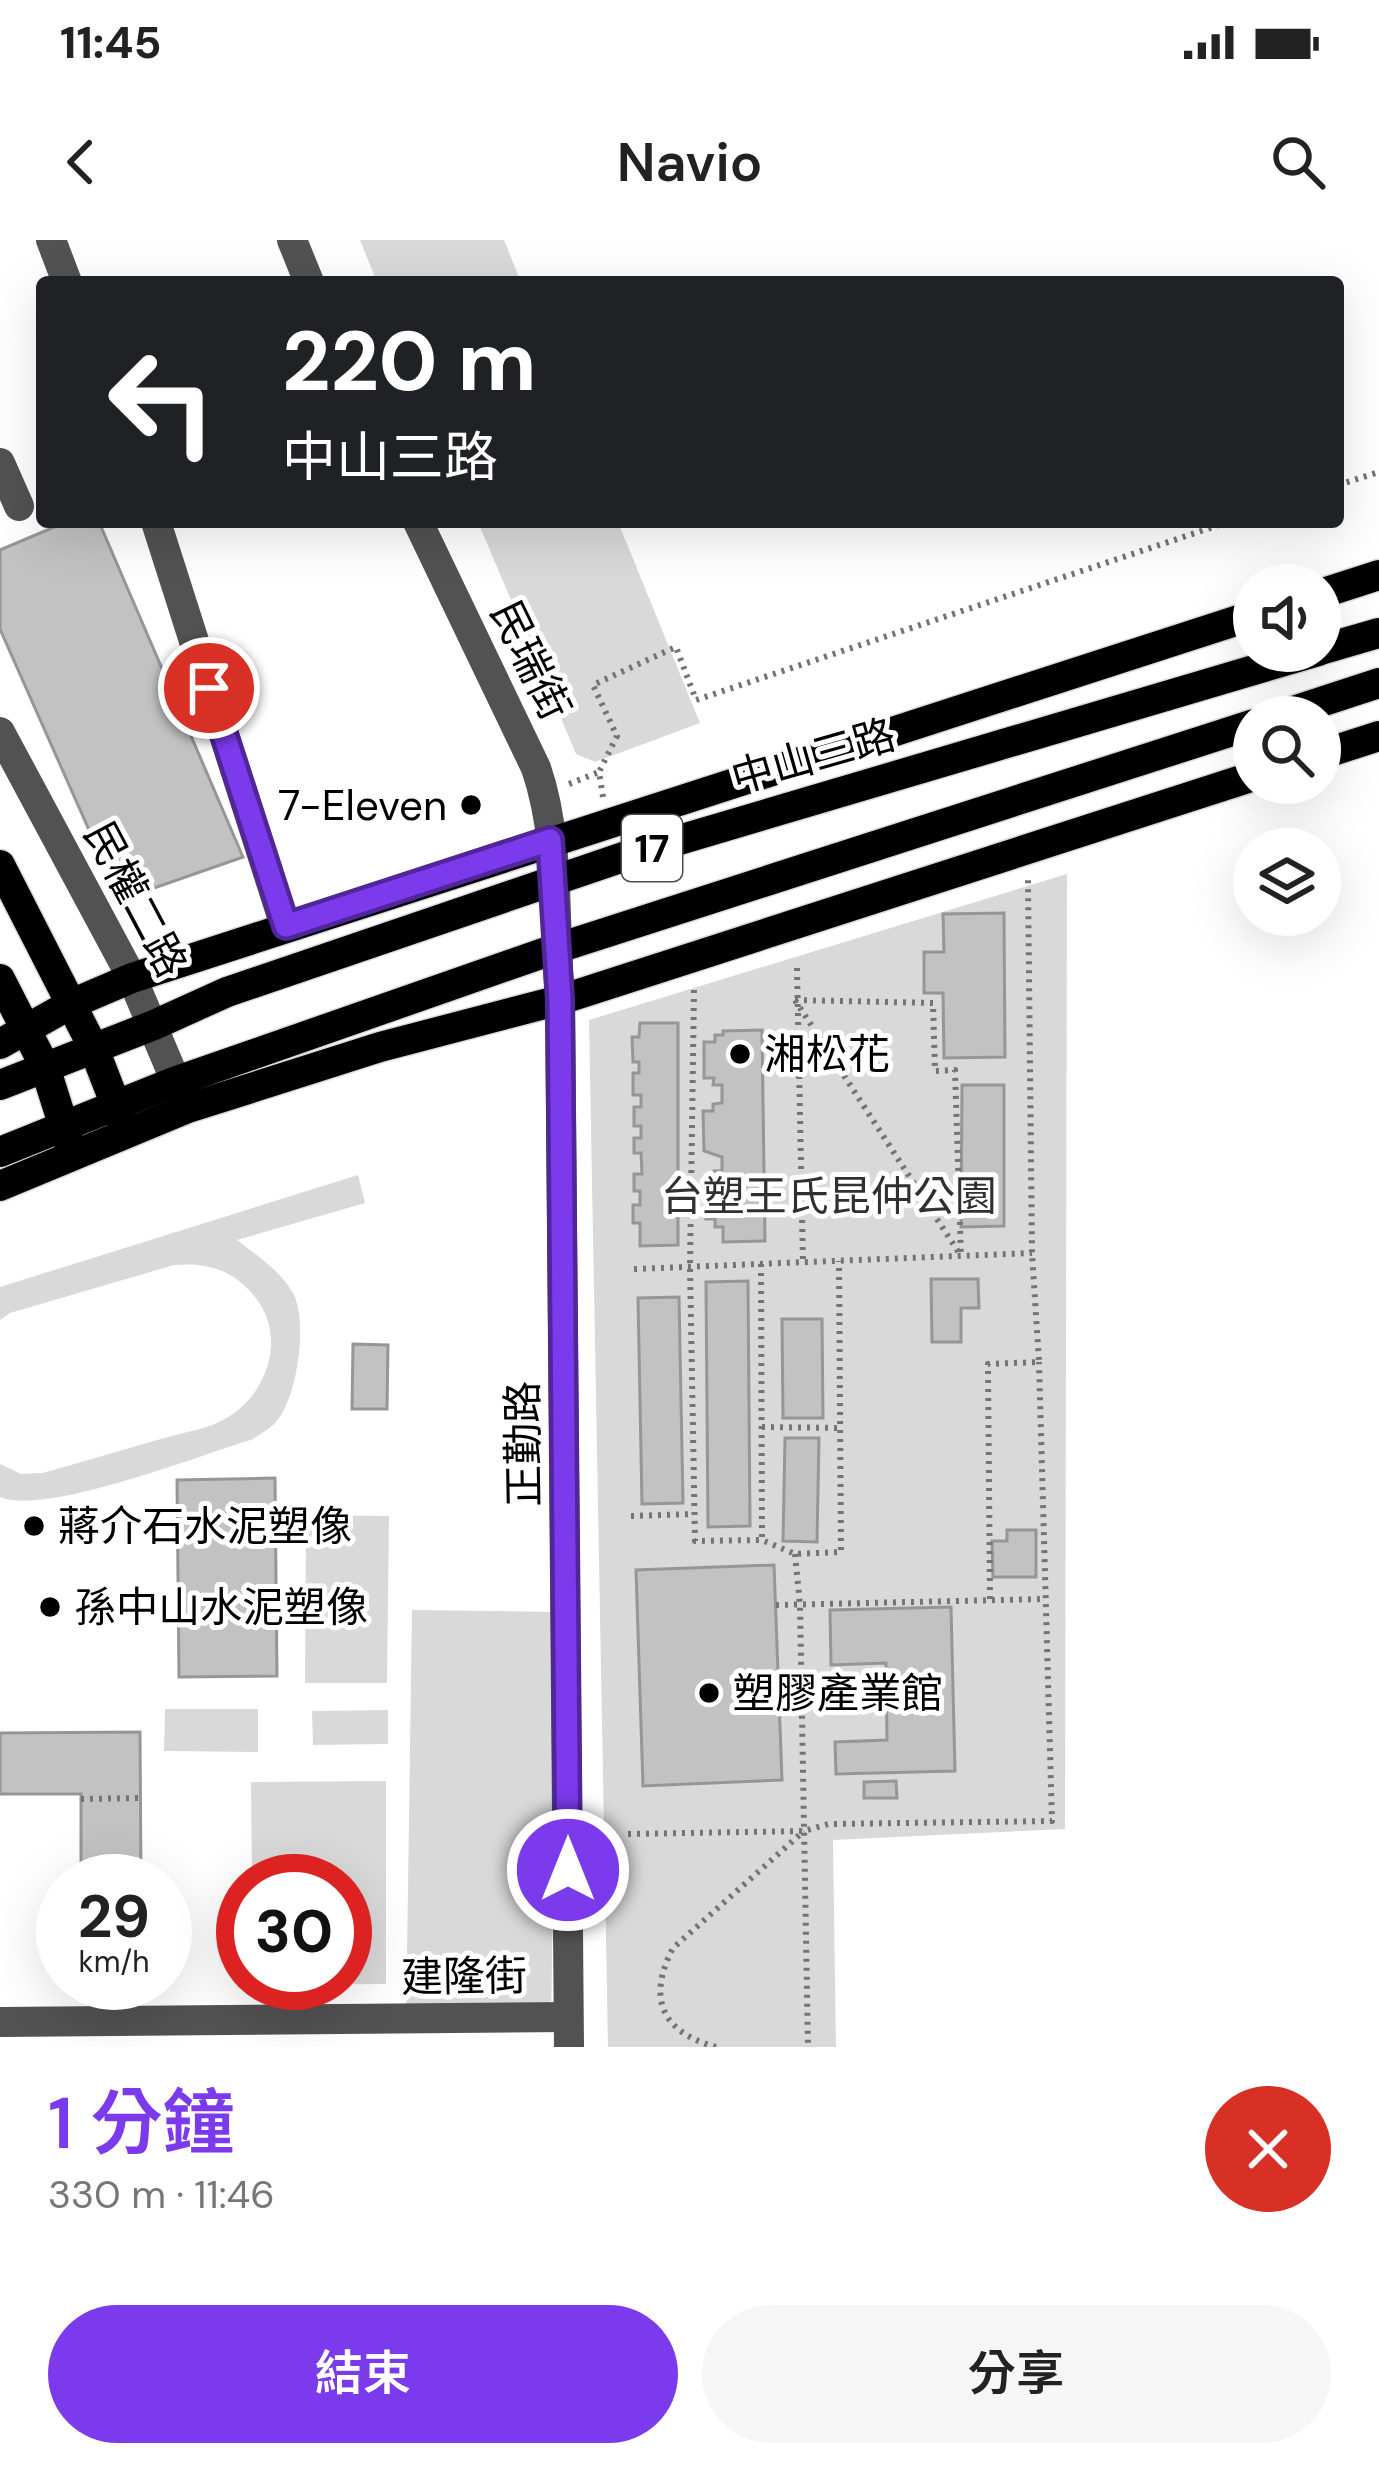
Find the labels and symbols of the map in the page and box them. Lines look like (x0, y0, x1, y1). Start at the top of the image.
street label: 民瑞街 (478, 592, 583, 729)
pin (158, 637, 260, 739)
street label: 中山三路 (725, 707, 901, 806)
place label: 7-Eleven (278, 778, 447, 833)
marker: 7-Eleven (458, 792, 484, 818)
street label: 民權二路 (72, 812, 199, 986)
road number: 17 (622, 815, 682, 881)
place label: 湘松花 (764, 1027, 890, 1082)
marker: 湘松花 (727, 1041, 753, 1067)
park label: 台塑王氏昆仲公園 (661, 1169, 997, 1224)
street label: 正勤路 (495, 1381, 552, 1507)
place label: 蔣介石水泥塑像 (58, 1499, 352, 1554)
marker: 蔣介石水泥塑像 (21, 1513, 47, 1539)
place label: 孫中山水泥塑像 (74, 1580, 368, 1635)
marker: 孫中山水泥塑像 (37, 1594, 63, 1620)
place label: 塑膠產業館 (733, 1666, 943, 1721)
marker: 塑膠產業館 (696, 1680, 722, 1706)
position arrow (505, 1807, 631, 1933)
speed limit sign: 30 (216, 1854, 372, 2010)
street label: 建隆街 (401, 1948, 527, 2005)

